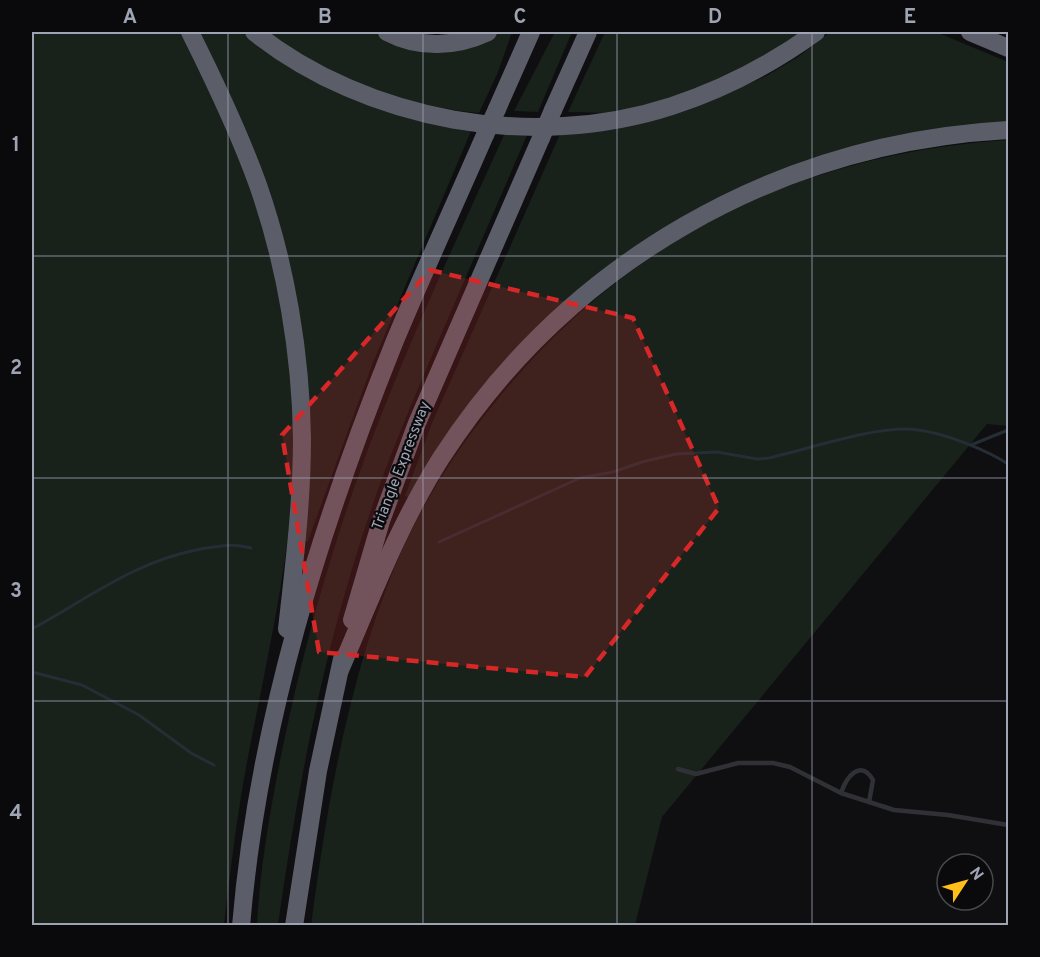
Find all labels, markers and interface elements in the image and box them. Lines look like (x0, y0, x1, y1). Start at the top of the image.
text: A (123, 5, 137, 31)
text: B (318, 5, 332, 31)
text: C (514, 5, 526, 31)
text: D (708, 5, 722, 31)
text: E (904, 5, 916, 31)
text: 1 (12, 133, 20, 159)
text: 2 (10, 356, 22, 382)
street label: Triangle Expressway (369, 399, 435, 533)
text: 3 (10, 579, 22, 605)
text: 4 (10, 801, 22, 827)
north arrow (935, 852, 995, 912)
text: N (964, 864, 987, 885)

